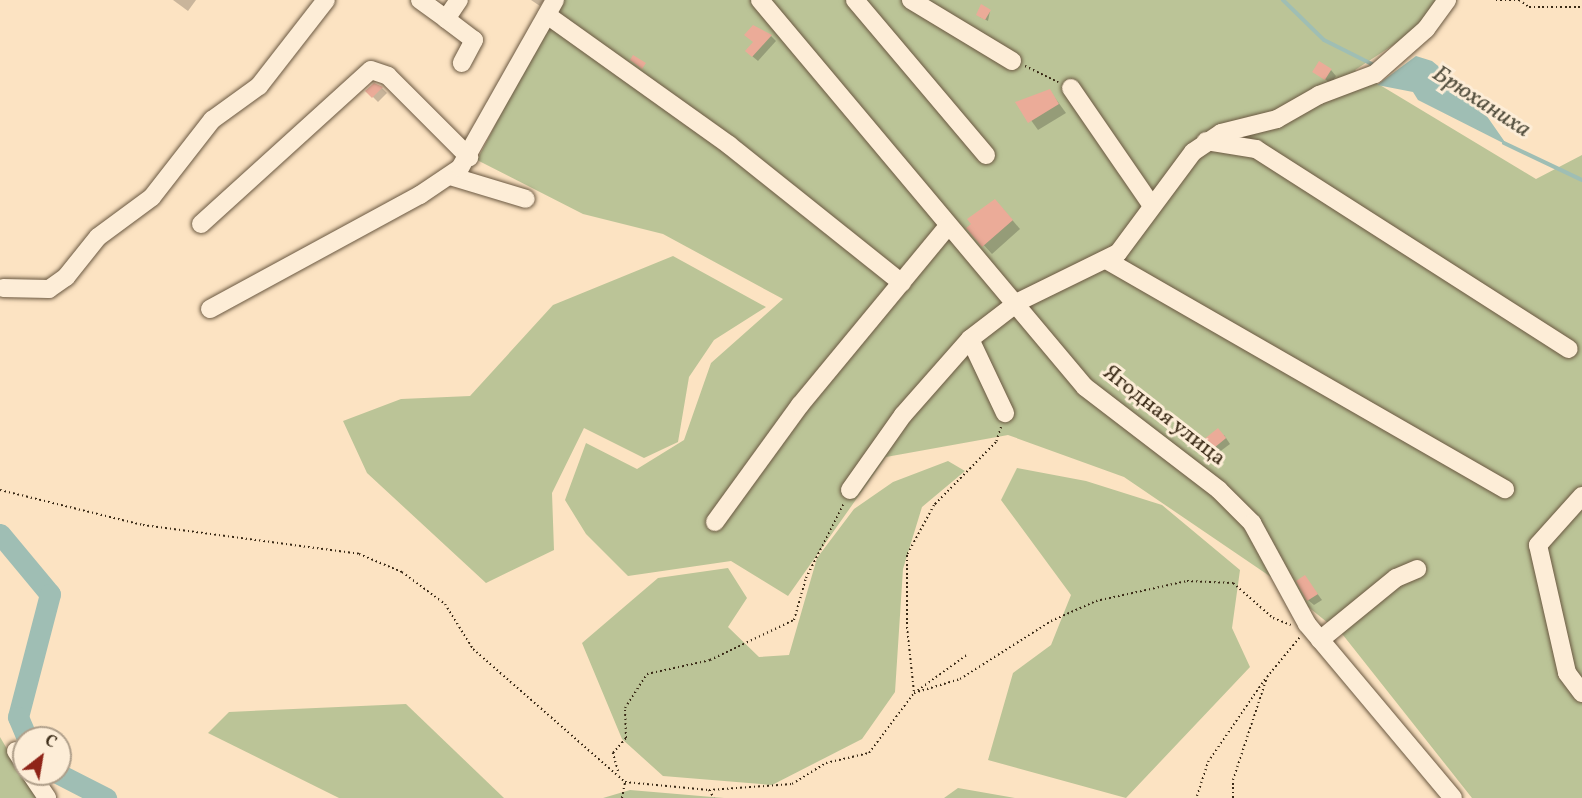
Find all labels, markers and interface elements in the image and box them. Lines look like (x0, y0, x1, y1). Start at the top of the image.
water label: Брюханиха (1427, 61, 1535, 145)
street label: Ягодная улица (1097, 360, 1231, 472)
north arrow (12, 726, 72, 786)
text: С (40, 730, 60, 754)

